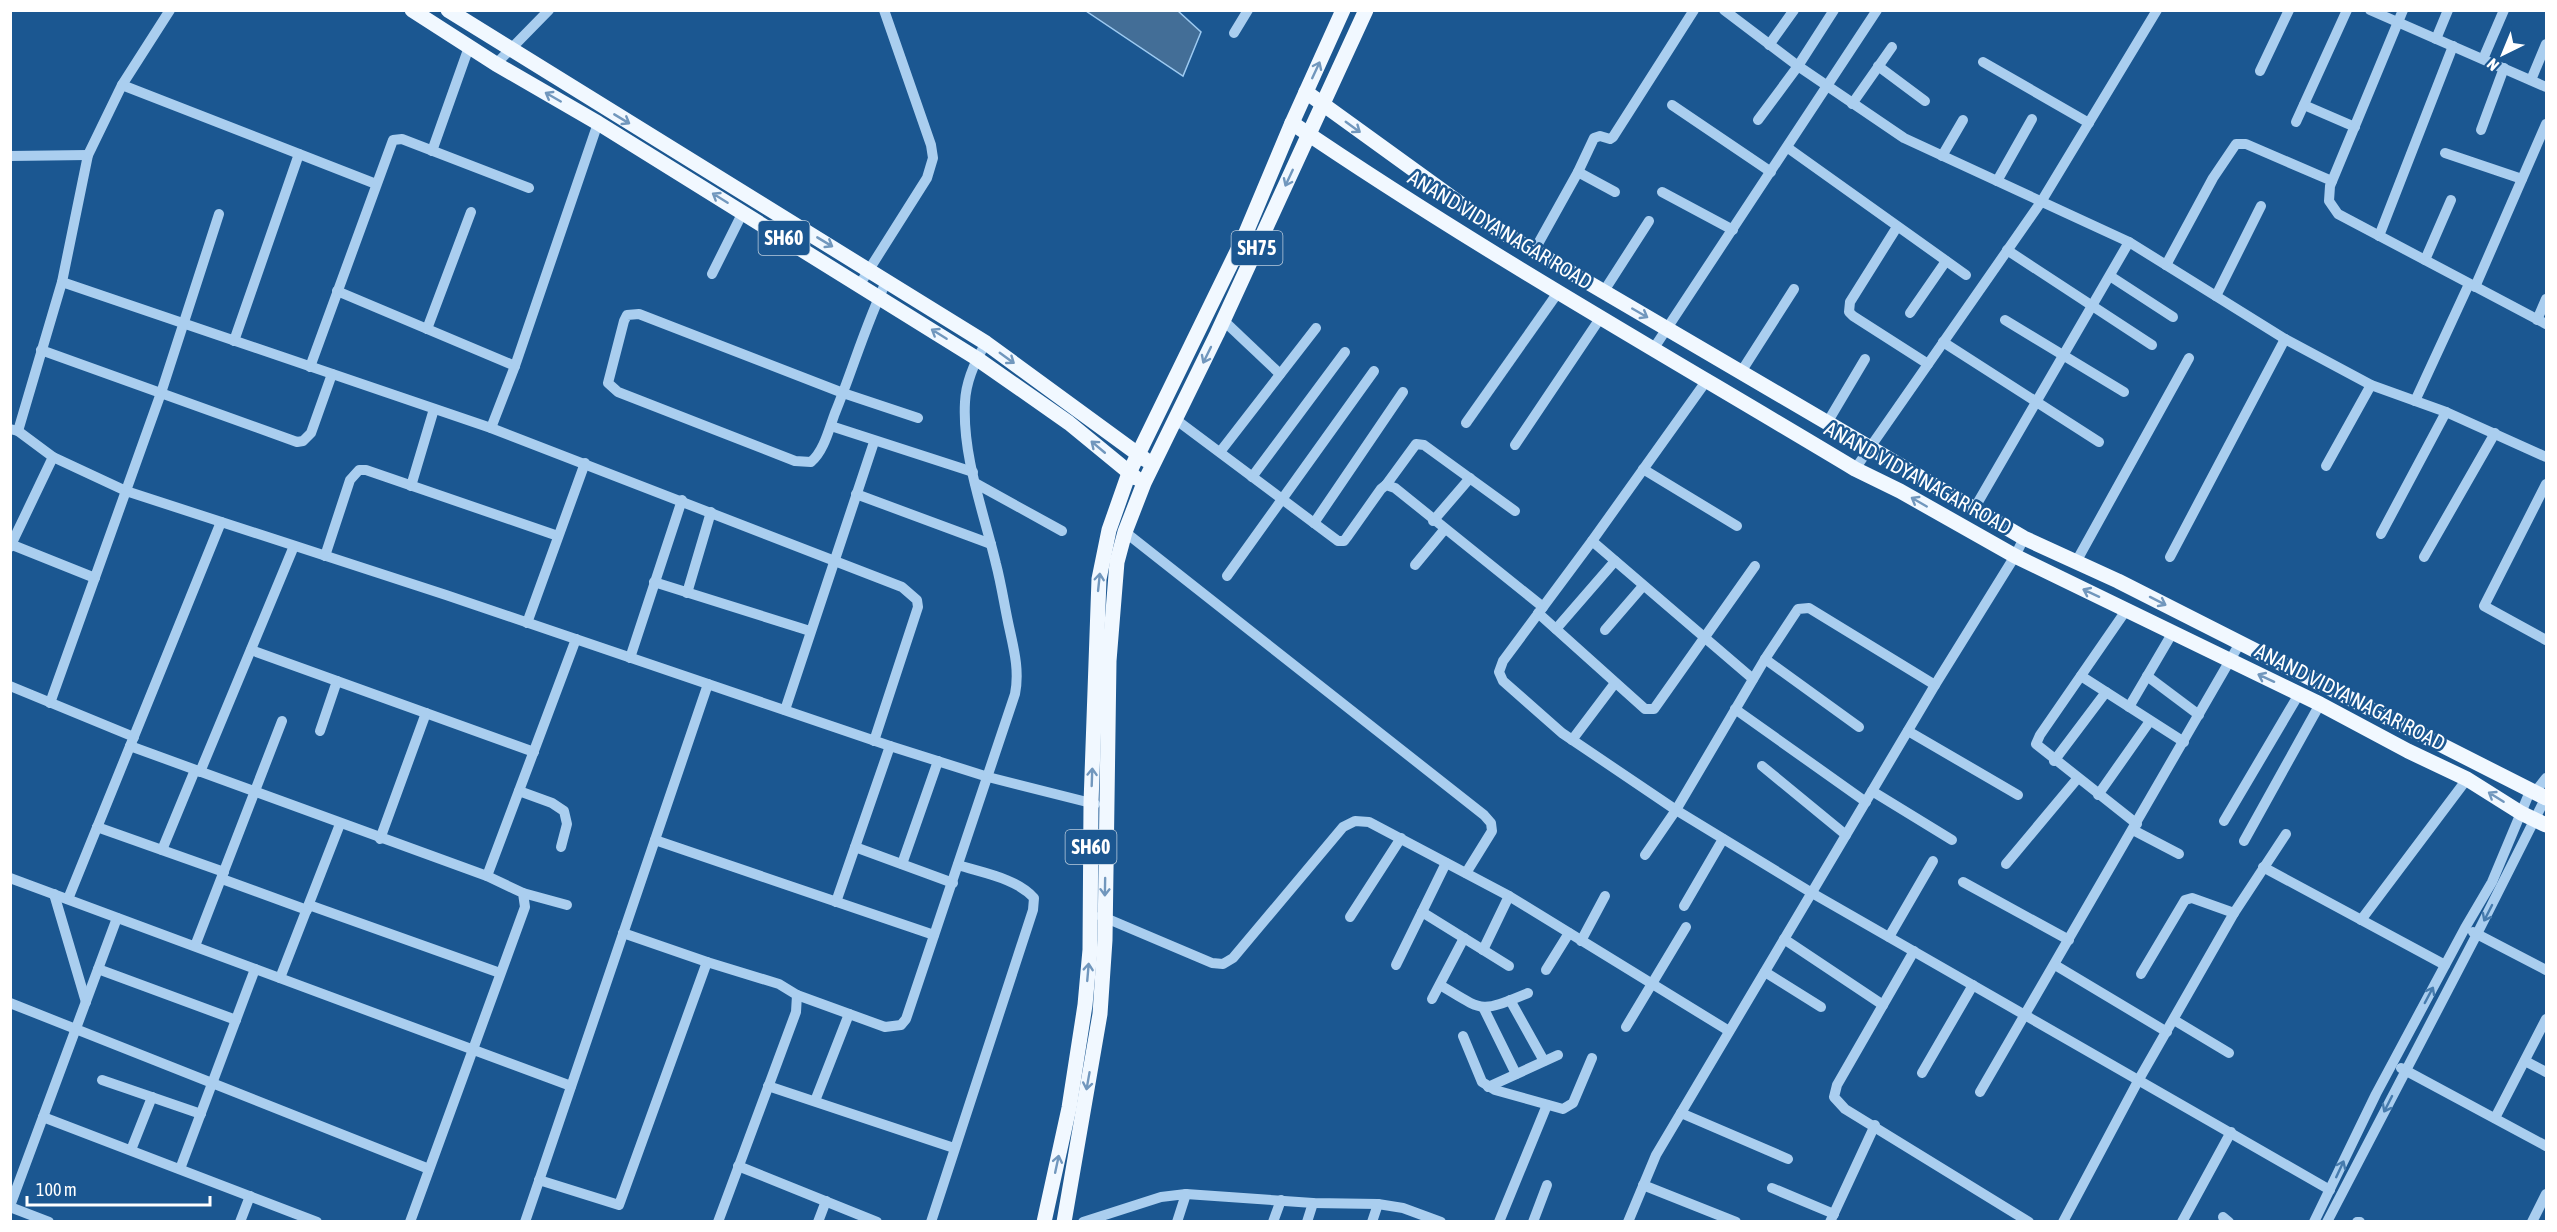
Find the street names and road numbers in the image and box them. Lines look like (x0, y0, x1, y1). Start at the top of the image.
street label: ANAND VIDYA NAGAR ROAD (1404, 165, 1597, 294)
road number: SH60 (758, 221, 810, 255)
road number: SH75 (1232, 231, 1282, 265)
street label: ANAND VIDYA NAGAR ROAD (1821, 416, 2016, 539)
street label: ANAND VIDYA NAGAR ROAD (2251, 638, 2450, 755)
road number: SH60 (1066, 830, 1116, 864)

